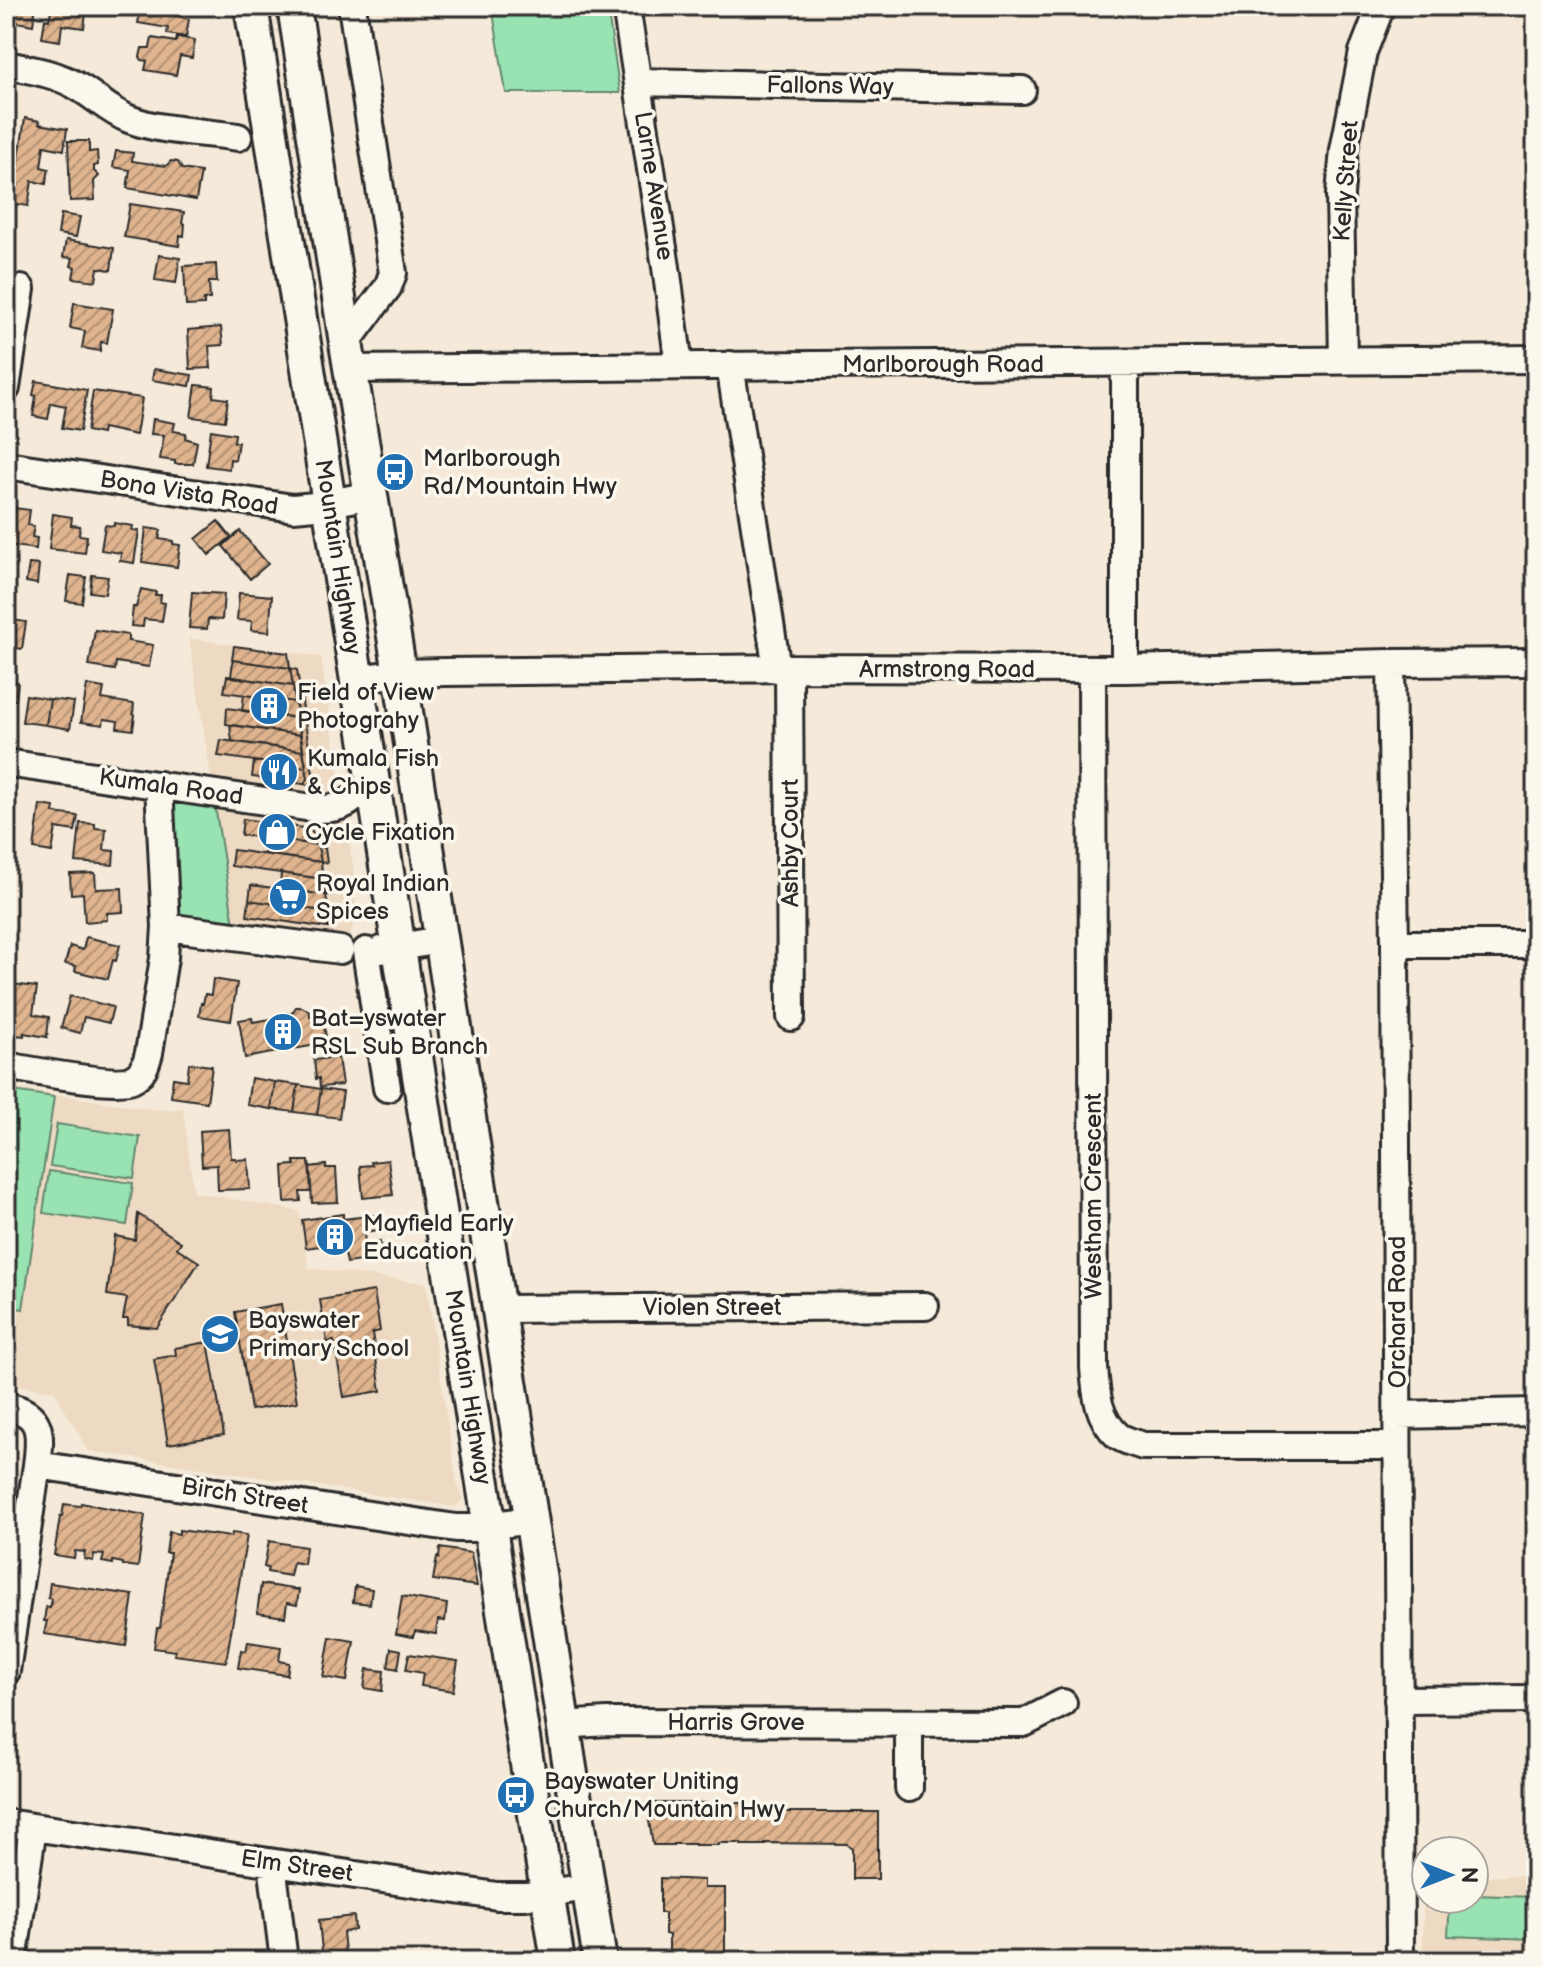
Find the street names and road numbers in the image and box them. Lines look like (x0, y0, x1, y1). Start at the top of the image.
street label: Fallons Way (766, 70, 894, 102)
street label: Larne Avenue (628, 110, 680, 262)
street label: Kelly Street (1327, 119, 1365, 243)
street label: Marlborough Road (842, 350, 1044, 379)
street label: Mountain Highway (308, 457, 368, 657)
street label: Bona Vista Road (98, 465, 280, 521)
street label: Armstrong Road (859, 655, 1035, 684)
street label: Kumala Road (97, 763, 245, 811)
street label: Ashby Court (776, 778, 805, 907)
street label: Westham Crescent (1079, 1092, 1108, 1299)
street label: Orchard Road (1383, 1236, 1412, 1388)
street label: Mountain Highway (438, 1287, 498, 1487)
street label: Violen Street (643, 1293, 782, 1322)
street label: Birch Street (179, 1472, 311, 1520)
street label: Harris Grove (667, 1708, 805, 1737)
street label: Elm Street (239, 1844, 356, 1888)

